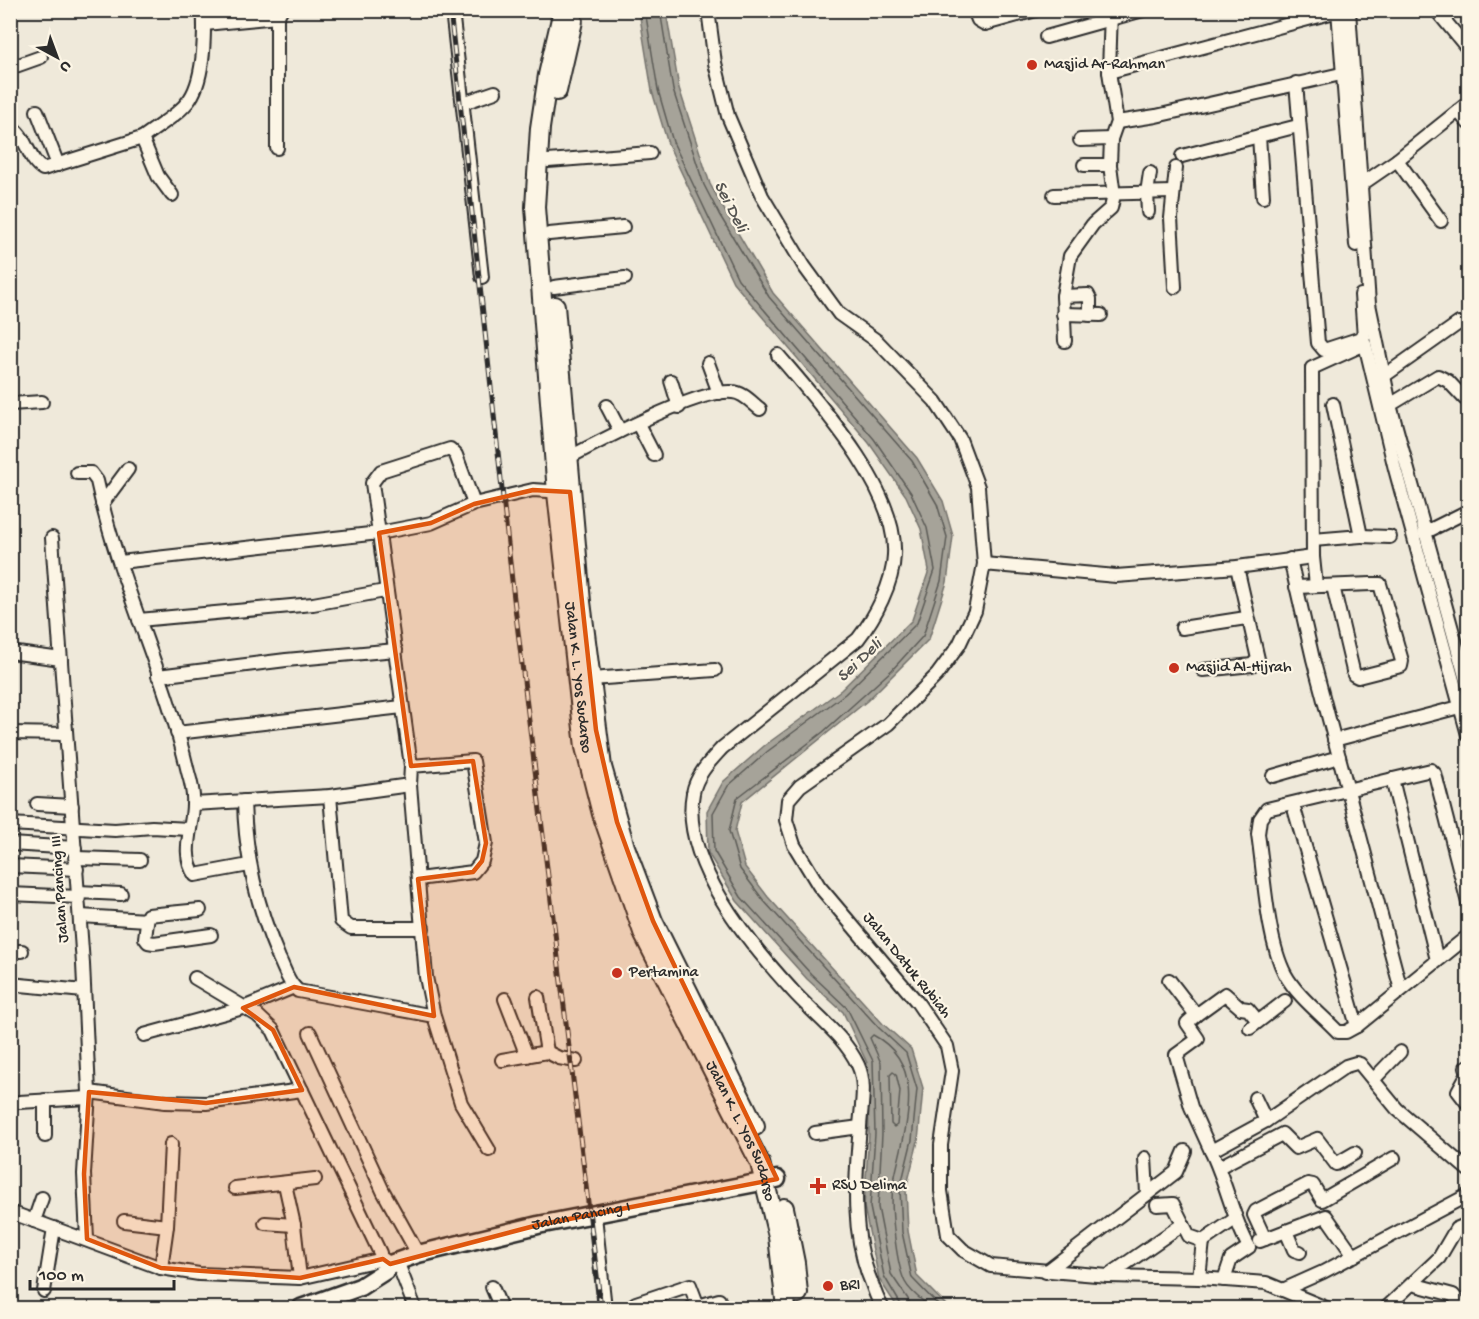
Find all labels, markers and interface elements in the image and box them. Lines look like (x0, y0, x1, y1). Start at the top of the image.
north arrow (27, 27, 87, 87)
text: U (54, 55, 74, 76)
place label: Masjid Ar-Rahman (1044, 56, 1165, 75)
marker: Masjid Ar-Rahman (1025, 58, 1039, 72)
water label: Sei Deli (708, 178, 753, 238)
street label: Jalan K. L. Yos Sudarso (560, 601, 596, 755)
water label: Sei Deli (833, 633, 889, 687)
place label: Masjid Al-Hijrah (1186, 659, 1292, 678)
marker: Masjid Al-Hijrah (1167, 661, 1181, 675)
street label: Jalan Pancing III (48, 835, 74, 943)
street label: Jalan Datuk Rubiah (857, 909, 955, 1023)
place label: Pertamina (628, 964, 700, 983)
marker: Pertamina (610, 966, 624, 980)
street label: Jalan K. L. Yos Sudarso (700, 1058, 779, 1203)
marker: RSU Delima (809, 1177, 827, 1195)
place label: RSU Delima (832, 1177, 908, 1196)
street label: Jalan Pancing I (530, 1198, 632, 1236)
scale bar (30, 1253, 174, 1291)
text: 100 m (38, 1266, 84, 1287)
place label: BRI (839, 1277, 860, 1296)
marker: BRI (821, 1279, 835, 1293)

